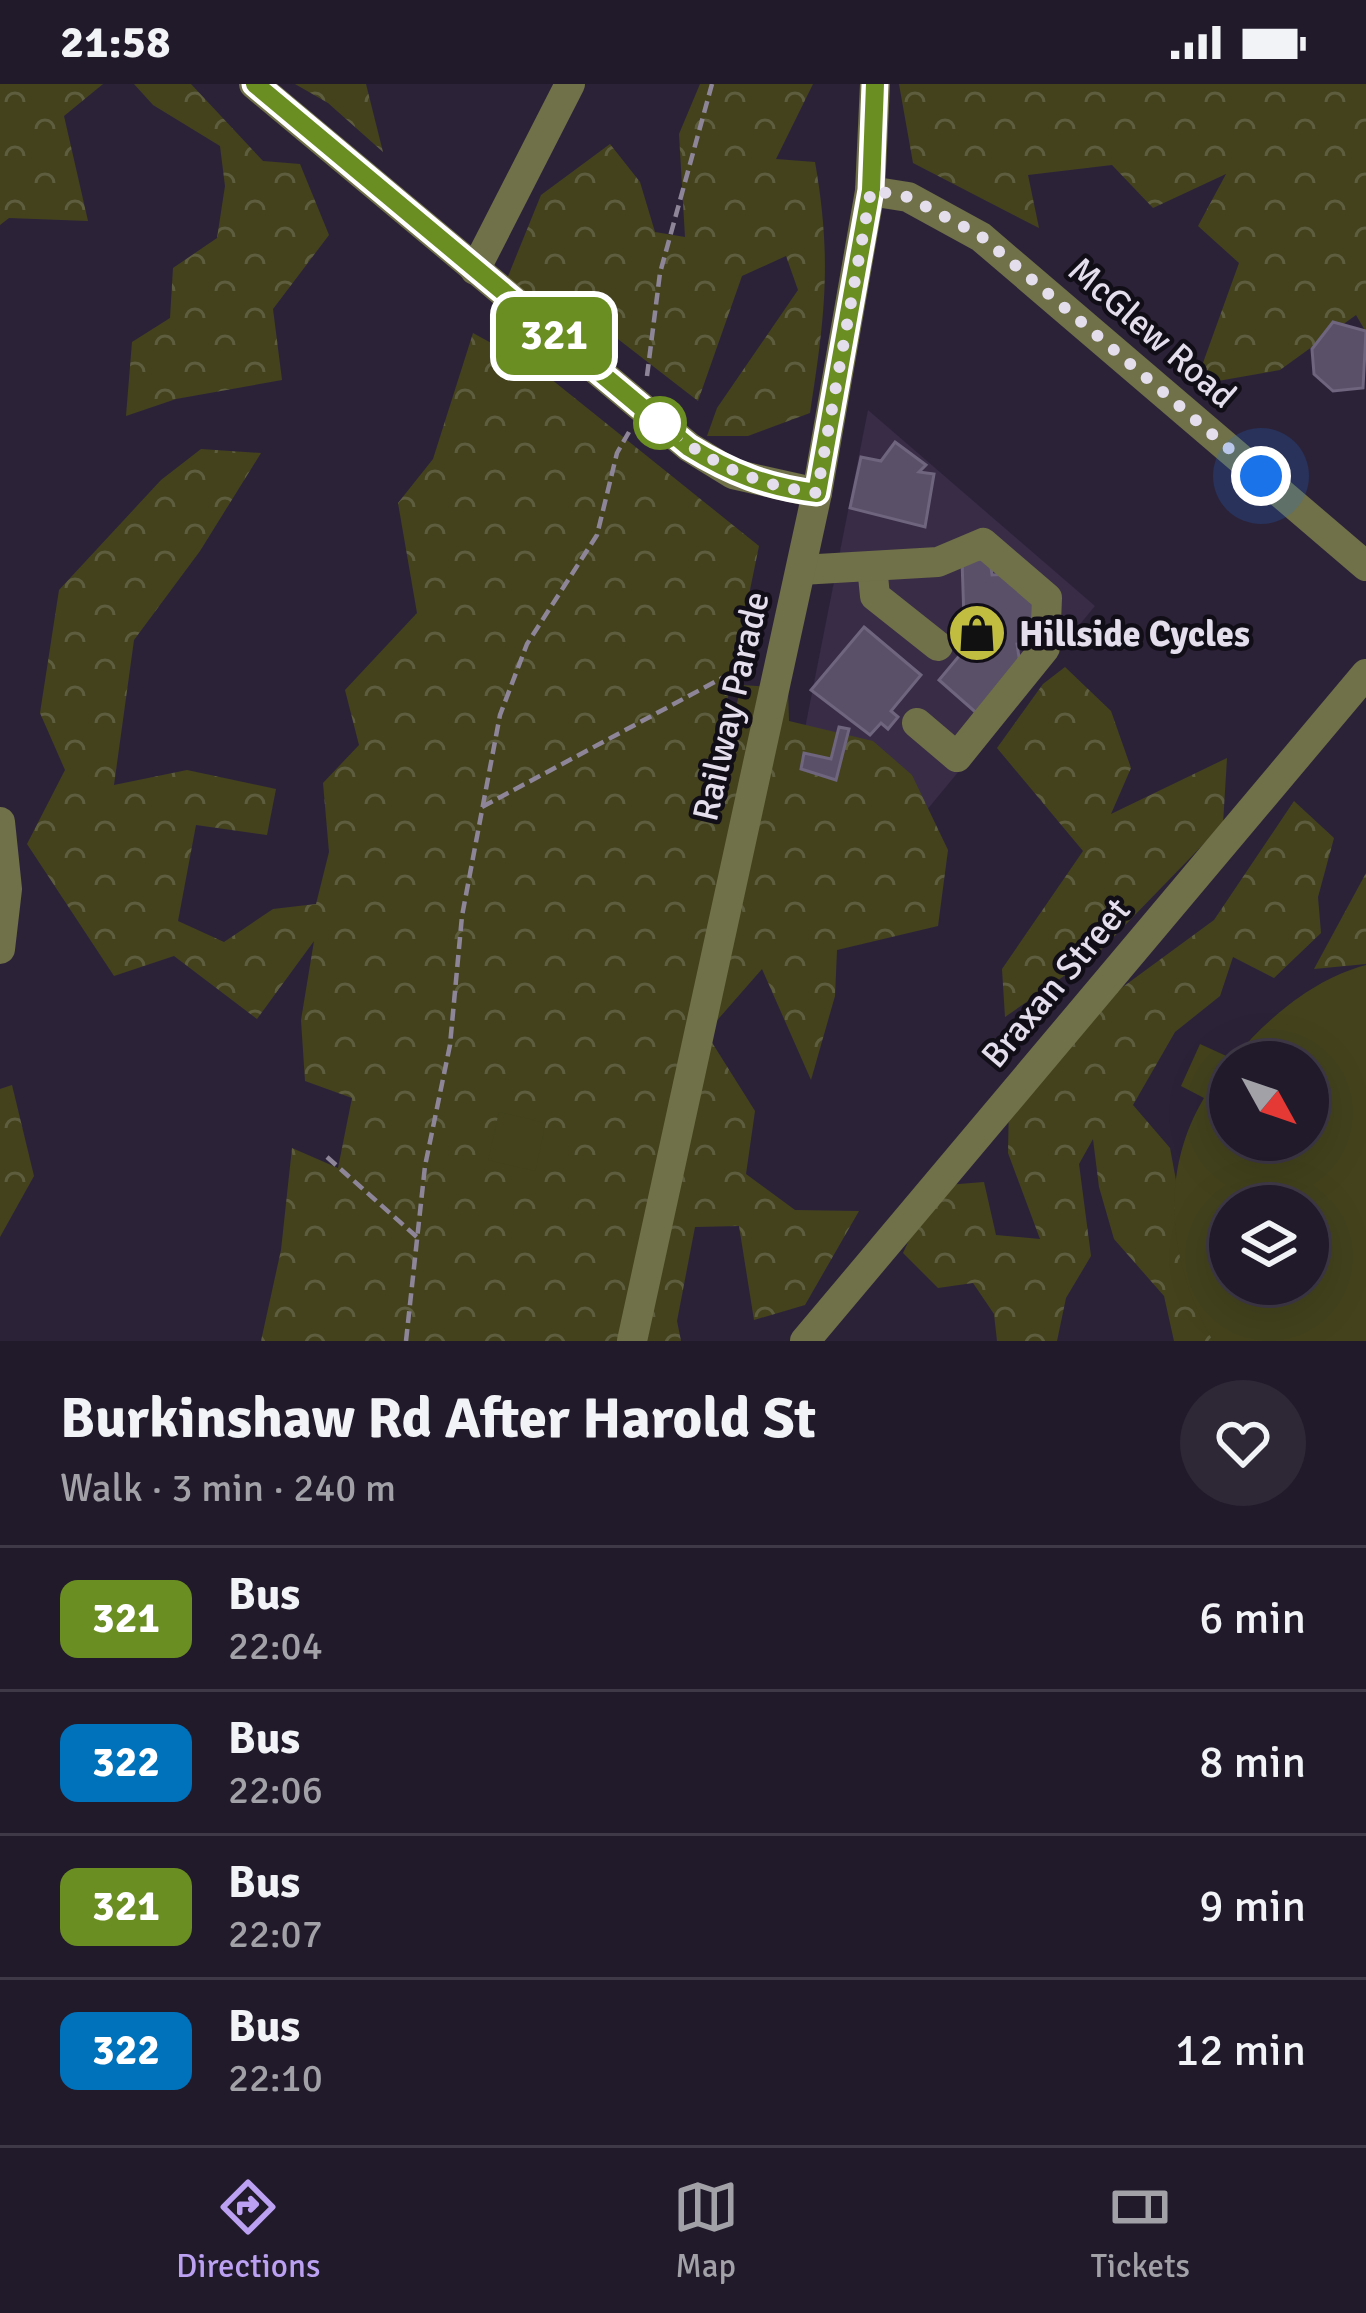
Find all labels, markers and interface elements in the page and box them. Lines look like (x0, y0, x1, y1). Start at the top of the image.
text: 21:58 (60, 15, 170, 70)
street label: McGlew Road (1059, 248, 1245, 418)
line badge: 321 (485, 297, 623, 375)
text: 321 (520, 310, 588, 361)
unlabelled marker (635, 398, 685, 448)
your location (1231, 446, 1291, 506)
street label: Railway Parade (683, 587, 780, 825)
shop icon: Hillside Cycles (946, 602, 1008, 664)
place label: Hillside Cycles (1019, 612, 1250, 657)
street label: Braxan Street (972, 889, 1140, 1077)
north arrow (1209, 1041, 1329, 1161)
map controls (1209, 1041, 1329, 1305)
button: layers (1209, 1185, 1329, 1305)
button: heart (1180, 1380, 1306, 1506)
text: Burkinshaw Rd After Harold St (60, 1383, 816, 1454)
text: Walk · 3 min · 240 m (60, 1464, 396, 1512)
text: Bus (228, 1567, 300, 1622)
text: 6 min (1199, 1591, 1306, 1646)
text: 321 (92, 1593, 160, 1644)
text: 22:04 (228, 1622, 323, 1670)
text: Bus (228, 1711, 300, 1766)
text: 8 min (1199, 1735, 1306, 1790)
text: 322 (92, 1737, 160, 1788)
text: 22:06 (228, 1766, 323, 1814)
text: Bus (228, 1855, 300, 1910)
text: 9 min (1199, 1879, 1306, 1934)
text: 321 (92, 1881, 160, 1932)
text: 22:07 (228, 1910, 323, 1958)
text: Bus (228, 1999, 300, 2054)
text: 12 min (1175, 2023, 1306, 2078)
text: 322 (92, 2025, 160, 2076)
text: 22:10 (228, 2054, 323, 2102)
tab: Directions (176, 2174, 320, 2287)
tab: Map (673, 2174, 739, 2287)
tab: Tickets (1091, 2174, 1190, 2287)

